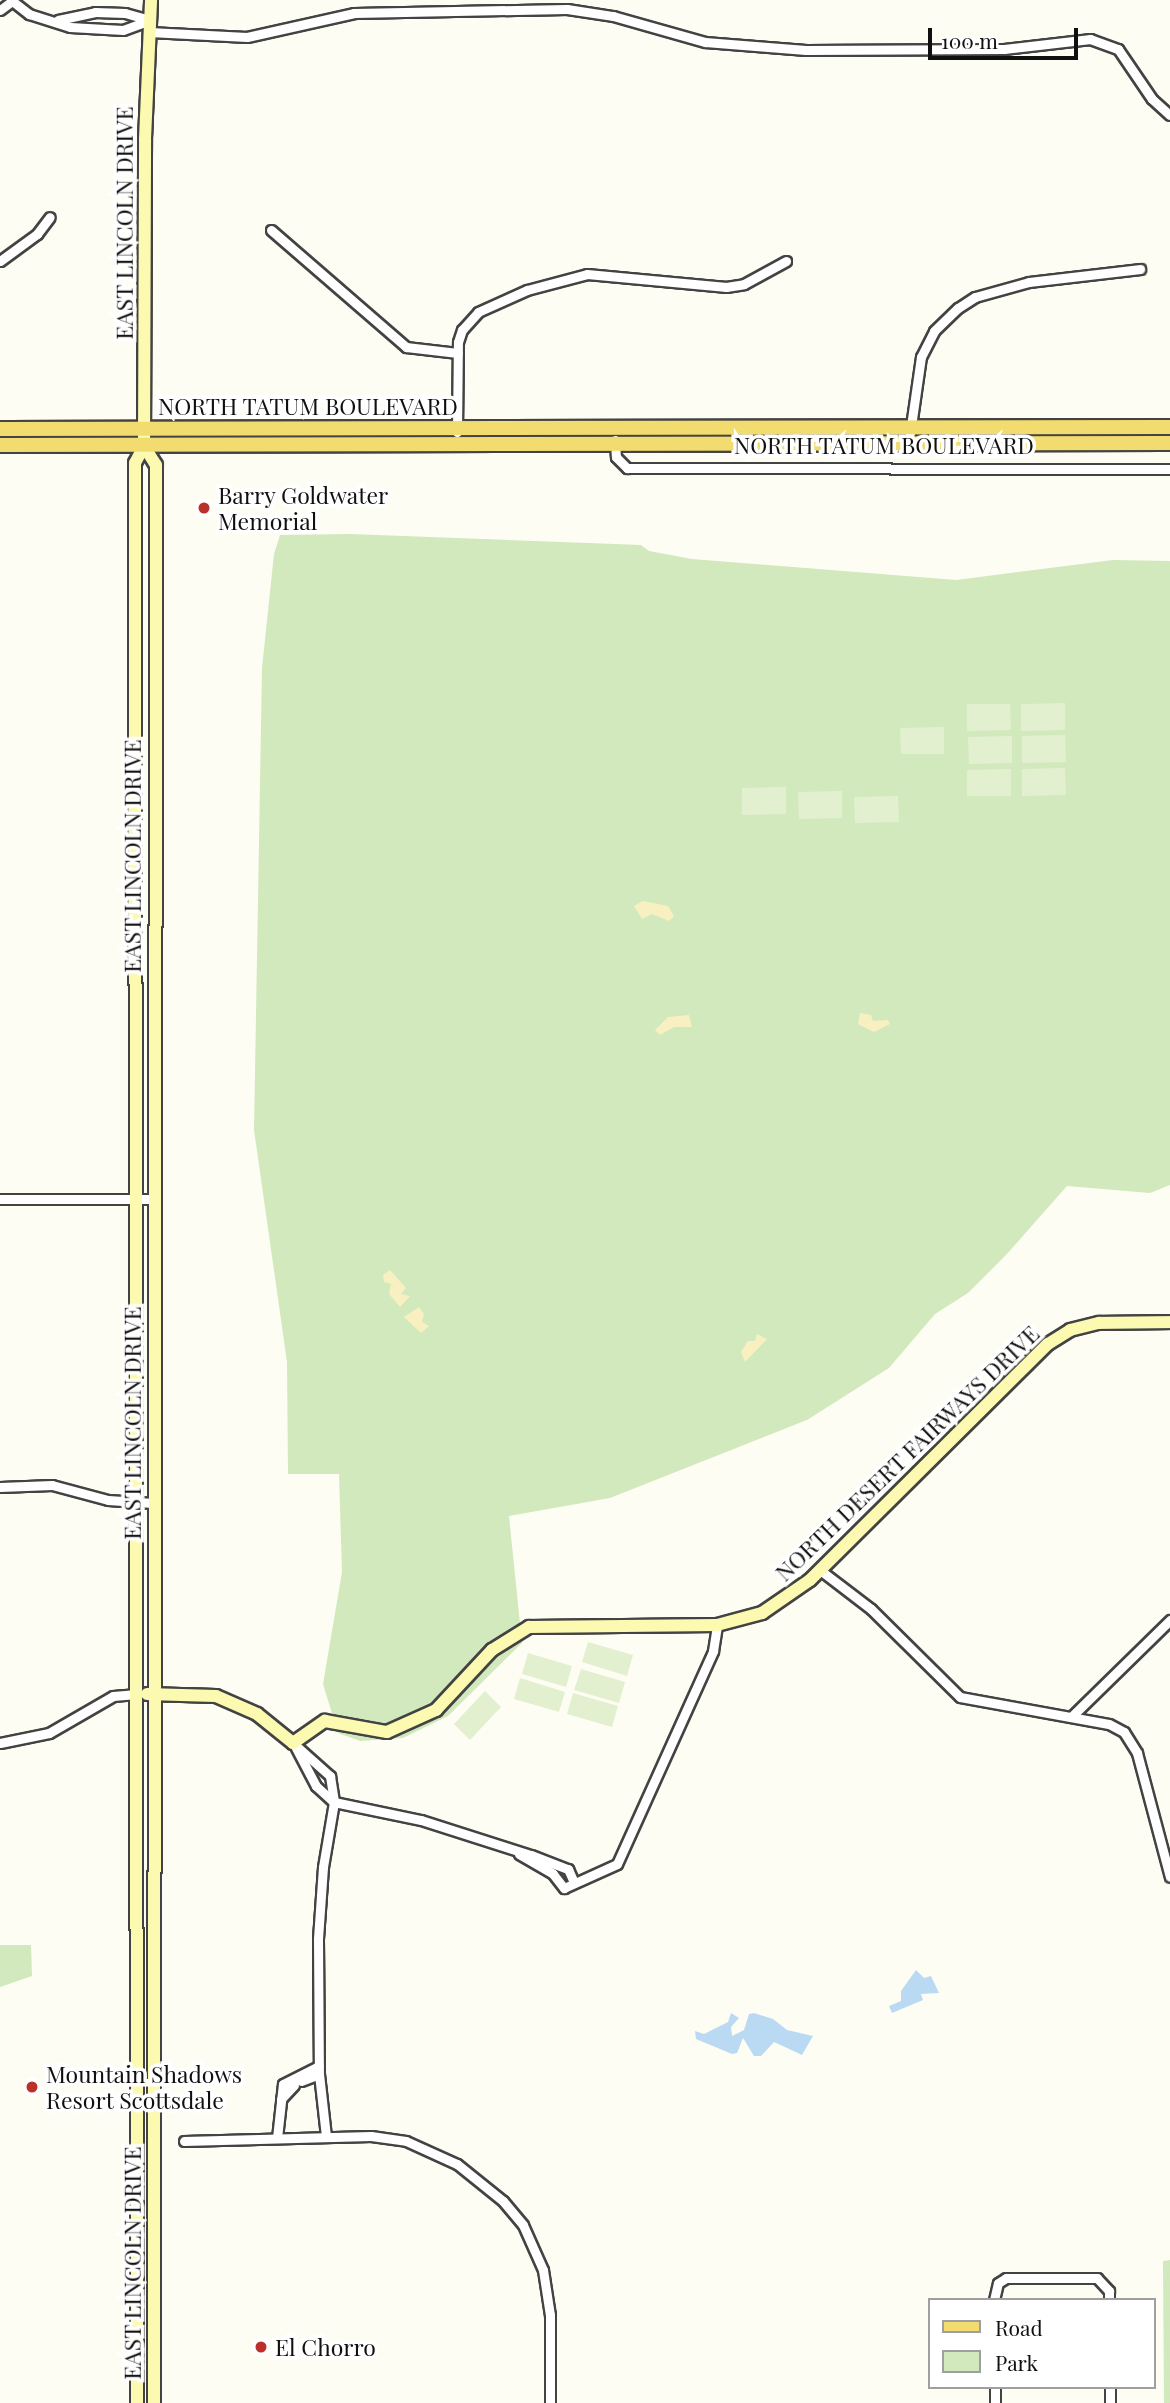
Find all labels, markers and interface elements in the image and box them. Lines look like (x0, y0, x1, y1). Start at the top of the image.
scale bar (932, 14, 1082, 58)
text: 100 m (941, 26, 998, 54)
street label: EAST LINCOLN DRIVE (110, 106, 138, 340)
street label: NORTH TATUM BOULEVARD (158, 392, 458, 420)
street label: NORTH TATUM BOULEVARD (734, 431, 1034, 459)
place label: Barry Goldwater Memorial (218, 481, 389, 535)
marker: Barry Goldwater Memorial (196, 500, 212, 516)
street label: EAST LINCOLN DRIVE (118, 739, 146, 973)
street label: EAST LINCOLN DRIVE (118, 1306, 146, 1540)
street label: NORTH DESERT FAIRWAYS DRIVE (769, 1319, 1045, 1587)
place label: Mountain Shadows Resort Scottsdale (46, 2060, 242, 2114)
marker: Mountain Shadows Resort Scottsdale (24, 2079, 40, 2095)
street label: EAST LINCOLN DRIVE (118, 2146, 146, 2380)
legend (928, 2298, 1156, 2389)
text: Road (995, 2313, 1043, 2341)
place label: El Chorro (275, 2333, 376, 2361)
marker: El Chorro (253, 2339, 269, 2355)
text: Park (995, 2348, 1038, 2376)

